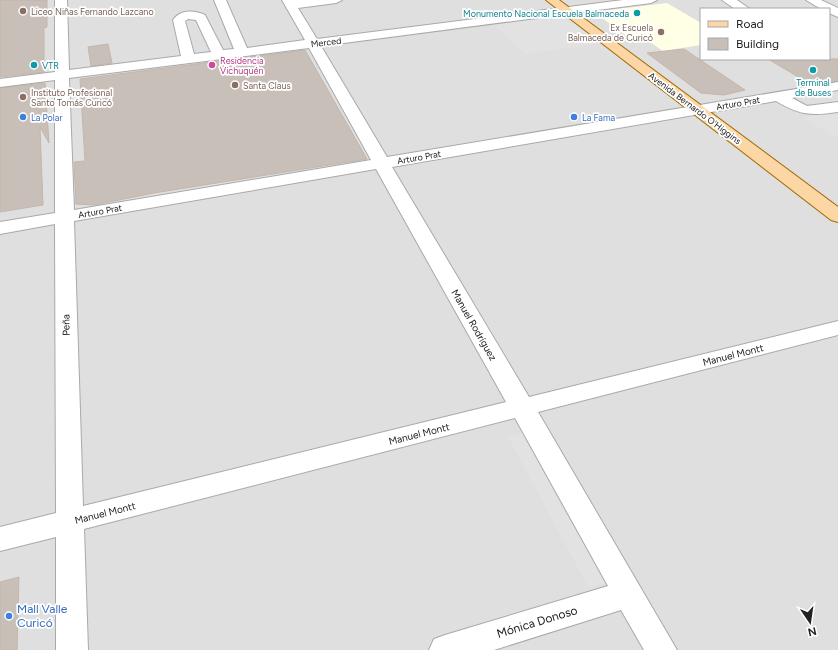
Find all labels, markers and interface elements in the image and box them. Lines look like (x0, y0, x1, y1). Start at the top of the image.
marker: Liceo Niñas Fernando Lazcano (18, 6, 28, 16)
place label: Liceo Niñas Fernando Lazcano (31, 6, 154, 17)
place label: Monumento Nacional Escuela Balmaceda (463, 8, 629, 19)
marker: Monumento Nacional Escuela Balmaceda (632, 8, 642, 18)
legend (700, 8, 830, 60)
text: Road (736, 17, 764, 31)
place label: Ex Escuela Balmaceda de Curicó (568, 22, 653, 43)
marker: Ex Escuela Balmaceda de Curicó (656, 27, 666, 37)
street label: Merced (310, 35, 342, 49)
text: Building (736, 37, 779, 51)
place label: Residencia Vichuquén (220, 55, 264, 76)
marker: VTR (29, 60, 39, 70)
place label: VTR (42, 60, 59, 71)
marker: Residencia Vichuquén (207, 60, 217, 70)
marker: Terminal de Buses (808, 65, 818, 75)
street label: Avenida Bernardo O'Higgins (647, 70, 743, 146)
place label: Terminal de Buses (795, 77, 831, 98)
marker: Santa Claus (230, 80, 240, 90)
place label: Santa Claus (243, 80, 291, 91)
place label: Instituto Profesional Santo Tomás Curicó (31, 87, 112, 108)
marker: Instituto Profesional Santo Tomás Curicó (18, 92, 28, 102)
street label: Arturo Prat (715, 94, 761, 112)
marker: La Polar (18, 112, 28, 122)
place label: La Polar (31, 112, 62, 123)
marker: La Fama (569, 112, 579, 122)
place label: La Fama (582, 112, 616, 123)
street label: Arturo Prat (396, 148, 442, 166)
street label: Arturo Prat (77, 202, 123, 220)
street label: Manuel Rodríguez (448, 287, 500, 363)
street label: Peña (59, 314, 73, 336)
street label: Manuel Montt (701, 341, 765, 369)
street label: Manuel Montt (387, 420, 451, 448)
street label: Manuel Montt (73, 499, 137, 527)
place label: Mall Valle Curicó (17, 602, 68, 630)
north arrow (790, 602, 830, 642)
street label: Mónica Donoso (495, 603, 579, 641)
marker: Mall Valle Curicó (4, 611, 14, 621)
text: N (807, 624, 818, 639)

